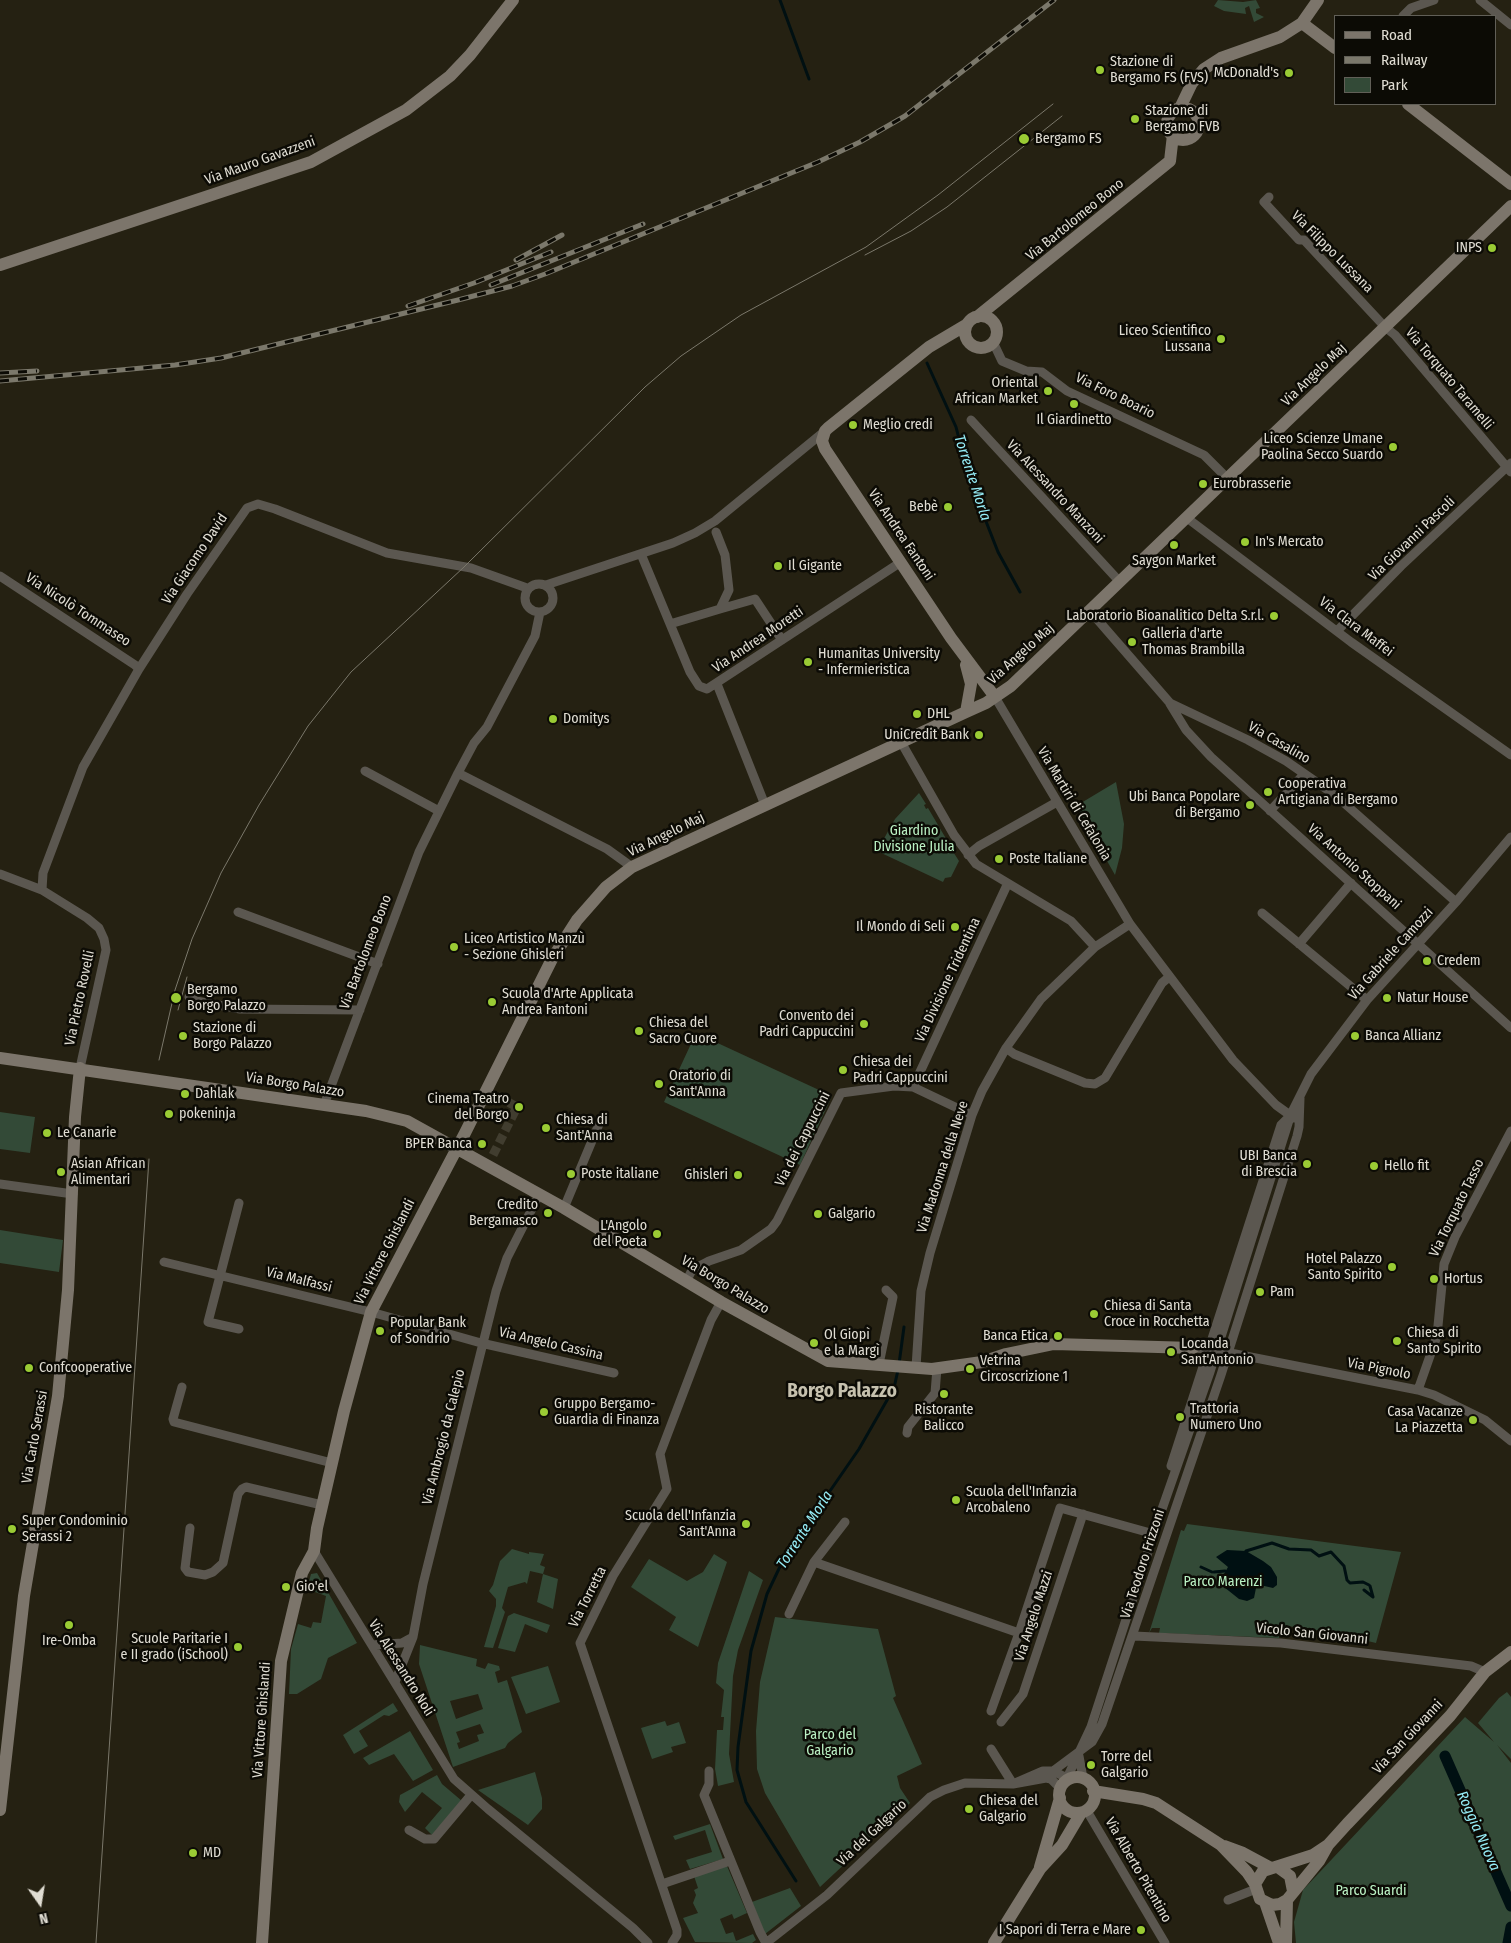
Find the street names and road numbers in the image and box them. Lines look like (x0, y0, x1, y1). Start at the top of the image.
street label: Via Mauro Gavazzeni (202, 133, 318, 189)
street label: Via Bartolomeo Bono (1023, 175, 1127, 265)
street label: Via Filippo Lussana (1288, 208, 1376, 296)
street label: Via Torquato Taramelli (1402, 325, 1496, 433)
street label: Via Angelo Maj (1278, 340, 1350, 410)
street label: Via Foro Boario (1072, 369, 1158, 423)
street label: Via Alessandro Manzoni (1003, 437, 1107, 547)
street label: Via Andrea Fantoni (864, 486, 938, 584)
street label: Via Giovanni Pascoli (1365, 493, 1459, 585)
street label: Via Giacomo David (159, 511, 231, 607)
street label: Via Nicolò Tommaseo (22, 570, 134, 650)
street label: Via Clara Maffei (1316, 594, 1396, 660)
street label: Via Andrea Moretti (709, 603, 807, 677)
street label: Via Angelo Maj (984, 620, 1058, 688)
street label: Via Casalino (1245, 718, 1313, 768)
street label: Via Martiri di Cefalonia (1033, 744, 1115, 864)
street label: Via Angelo Maj (625, 809, 707, 861)
street label: Via Antonio Stoppani (1304, 821, 1404, 913)
street label: Via Bartolomeo Bono (336, 892, 396, 1012)
street label: Via Gabriele Camozzi (1345, 904, 1437, 1004)
street label: Via Divisione Tridentina (912, 915, 984, 1045)
street label: Via Pietro Rovelli (62, 949, 98, 1047)
street label: Via Borgo Palazzo (244, 1069, 346, 1101)
street label: Via dei Cappuccini (772, 1089, 834, 1189)
street label: Via Madonna della Neve (914, 1099, 972, 1235)
street label: Via Torquato Tasso (1426, 1156, 1488, 1260)
street label: Via Vittore Ghislandi (351, 1196, 419, 1308)
street label: Via Borgo Palazzo (678, 1252, 772, 1318)
street label: Via Malfassi (264, 1264, 334, 1296)
street label: Via Angelo Cassina (497, 1324, 605, 1364)
street label: Via Pignolo (1346, 1355, 1412, 1383)
street label: Via Ambrogio da Calepio (419, 1367, 469, 1507)
street label: Via Carlo Serassi (19, 1389, 51, 1485)
street label: Via Teodoro Frizzoni (1117, 1507, 1169, 1621)
street label: Via Torretta (566, 1564, 610, 1630)
street label: Via Angelo Mazzi (1011, 1568, 1057, 1664)
street label: Via Alessandro Noli (365, 1617, 437, 1719)
street label: Vicolo San Giovanni (1255, 1620, 1369, 1648)
street label: Via Vittore Ghislandi (250, 1661, 274, 1779)
street label: Via San Giovanni (1369, 1696, 1447, 1778)
street label: Via del Galgario (834, 1796, 910, 1870)
street label: Via Alberto Pitentino (1101, 1814, 1175, 1926)

